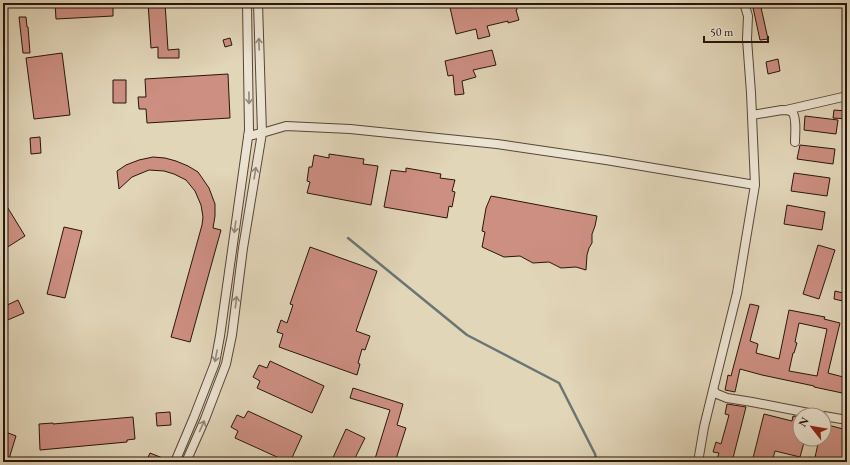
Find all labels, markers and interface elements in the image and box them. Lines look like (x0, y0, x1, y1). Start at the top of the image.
scale bar (704, 18, 768, 44)
text: 50 m (710, 24, 734, 40)
one-way arrow (255, 38, 263, 51)
one-way arrow (245, 91, 252, 104)
one-way arrow (252, 167, 260, 180)
one-way arrow (231, 220, 239, 233)
one-way arrow (232, 296, 240, 309)
one-way arrow (212, 349, 220, 362)
north arrow (792, 407, 832, 447)
text: N (795, 414, 812, 429)
one-way arrow (198, 421, 206, 433)

